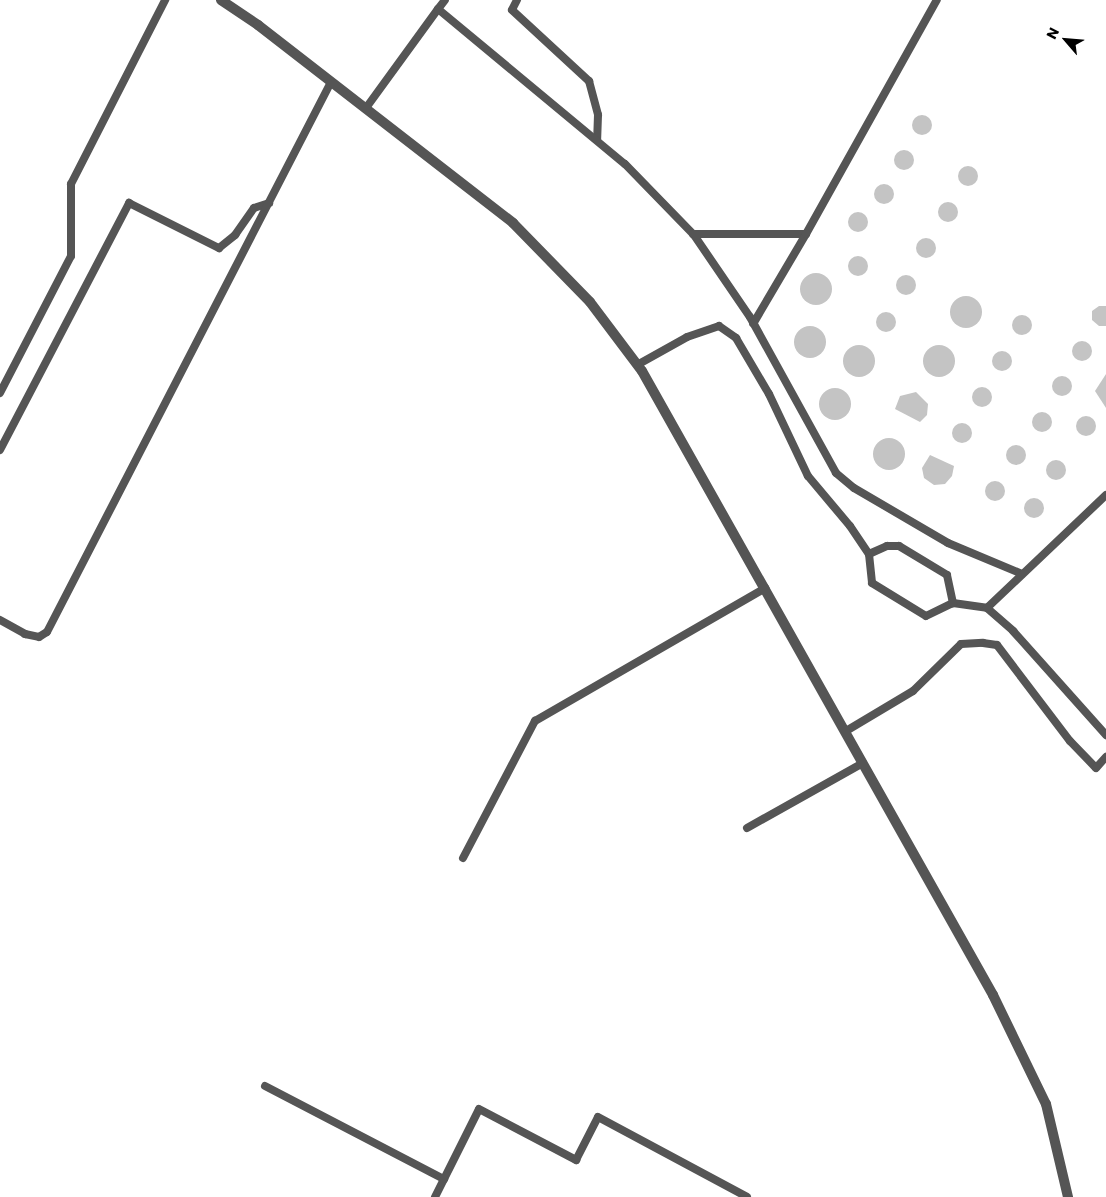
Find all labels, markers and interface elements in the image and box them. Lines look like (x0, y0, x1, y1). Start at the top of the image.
north arrow (1041, 15, 1091, 65)
text: N (1041, 24, 1064, 42)

